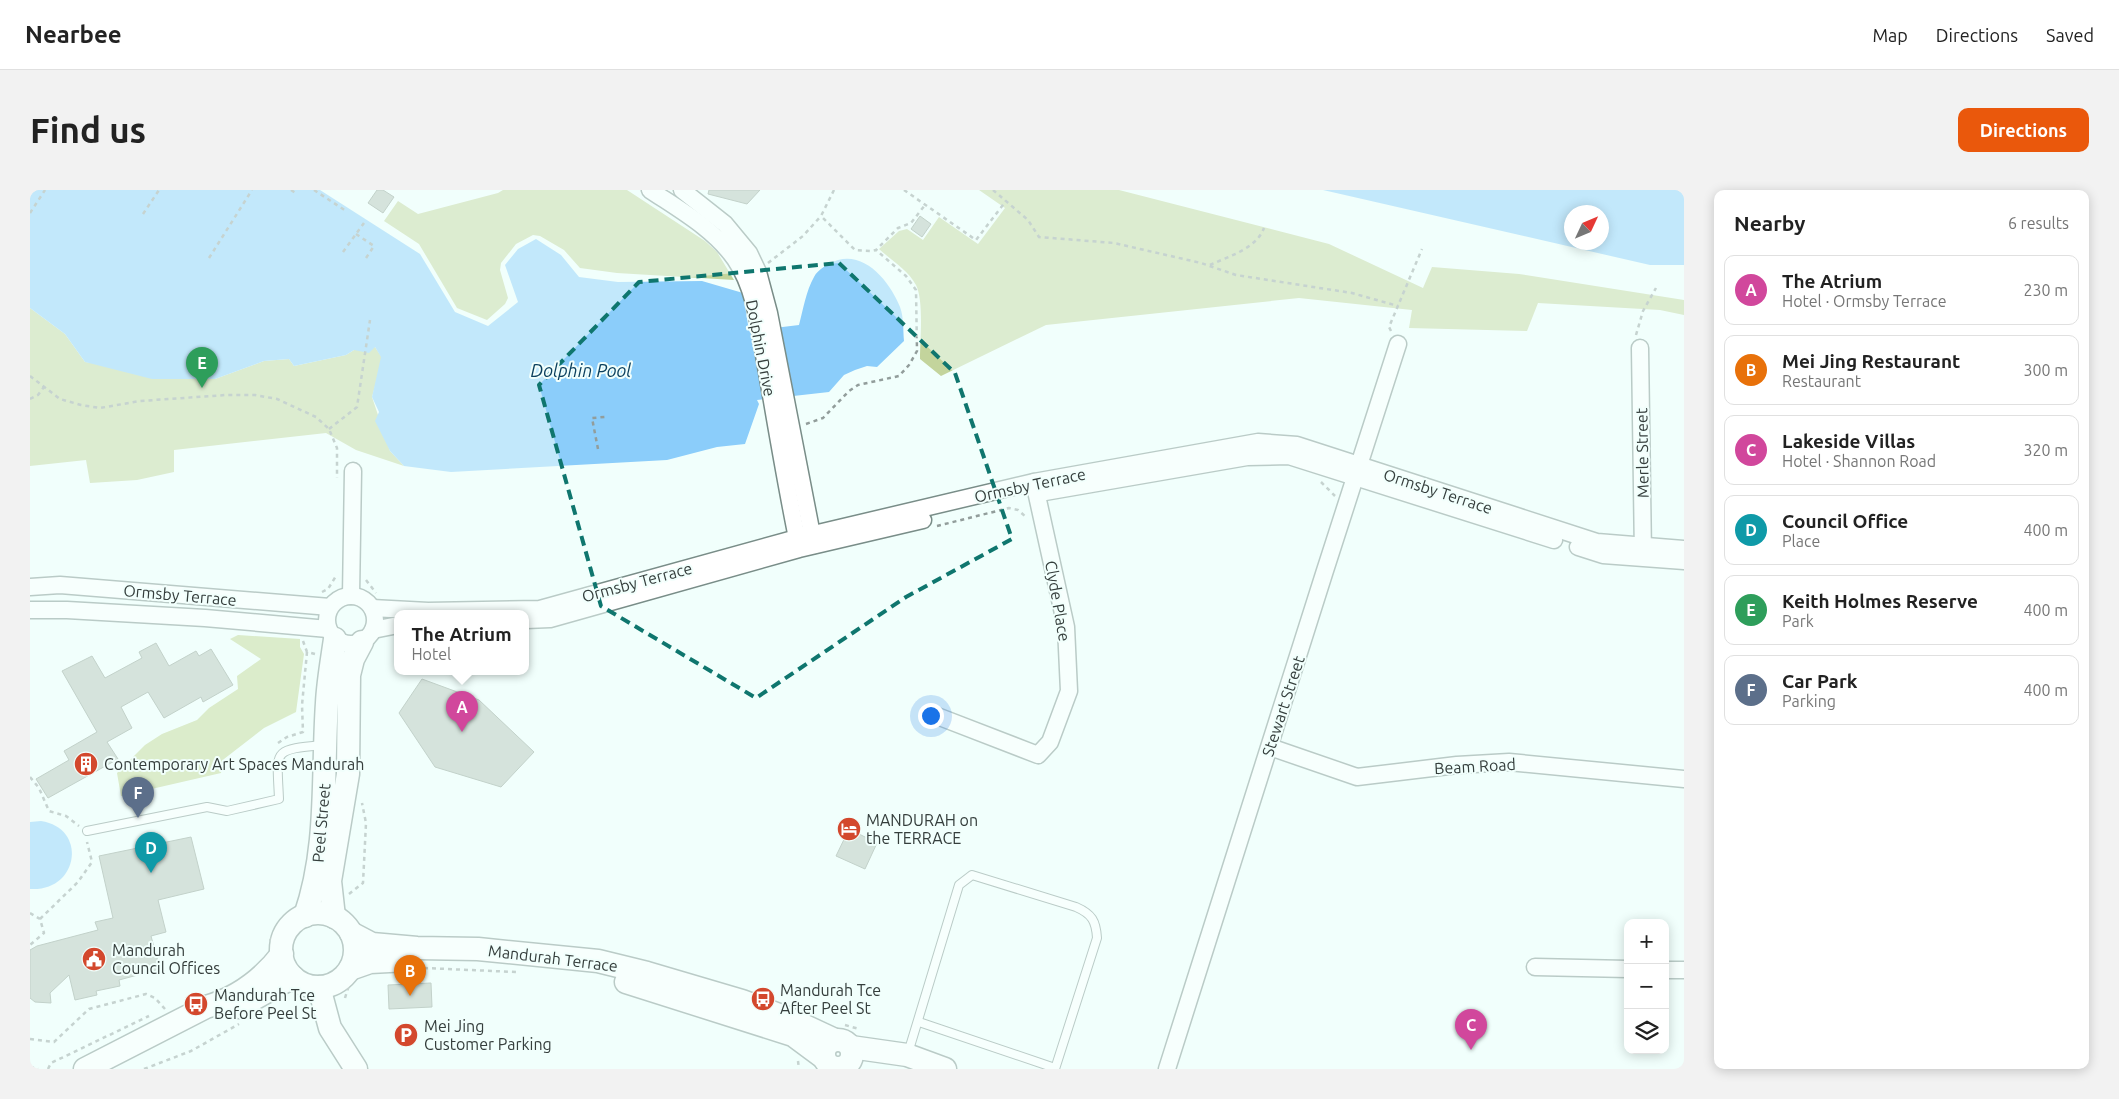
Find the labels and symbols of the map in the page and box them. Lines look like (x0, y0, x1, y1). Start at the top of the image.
north arrow (1564, 205, 1609, 250)
street label: Dolphin Drive (743, 298, 779, 398)
pin: E (186, 347, 218, 388)
water label: Dolphin Pool (531, 360, 631, 380)
street label: Merle Street (1632, 407, 1652, 498)
street label: Ormsby Terrace (973, 464, 1087, 506)
street label: Ormsby Terrace (1381, 465, 1495, 517)
street label: Ormsby Terrace (580, 559, 694, 605)
street label: Clyde Place (1042, 559, 1074, 643)
street label: Ormsby Terrace (123, 581, 237, 609)
street label: Stewart Street (1258, 653, 1308, 759)
pin: A (446, 691, 478, 732)
your location (918, 703, 944, 729)
building icon: Contemporary Art Spaces Mandurah (73, 751, 99, 777)
place label: Contemporary Art Spaces Mandurah (104, 755, 364, 773)
street label: Beam Road (1434, 755, 1516, 777)
pin: F (122, 777, 154, 818)
street label: Peel Street (309, 782, 333, 863)
place label: MANDURAH on the TERRACE (866, 811, 978, 847)
hotel icon: MANDURAH on the TERRACE (836, 816, 862, 842)
pin: D (135, 832, 167, 873)
place label: Mandurah Council Offices (112, 941, 220, 977)
street label: Mandurah Terrace (487, 941, 619, 975)
public building icon: Mandurah Council Offices (81, 946, 107, 972)
pin: B (394, 955, 426, 996)
place label: Mandurah Tce After Peel St (780, 981, 881, 1017)
place label: Mandurah Tce Before Peel St (214, 986, 317, 1022)
bus stop icon: Mandurah Tce After Peel St (750, 986, 776, 1012)
bus stop icon: Mandurah Tce Before Peel St (183, 991, 209, 1017)
pin: C (1455, 1009, 1487, 1050)
place label: Mei Jing Customer Parking (424, 1017, 552, 1053)
parking icon: Mei Jing Customer Parking (393, 1022, 419, 1048)

